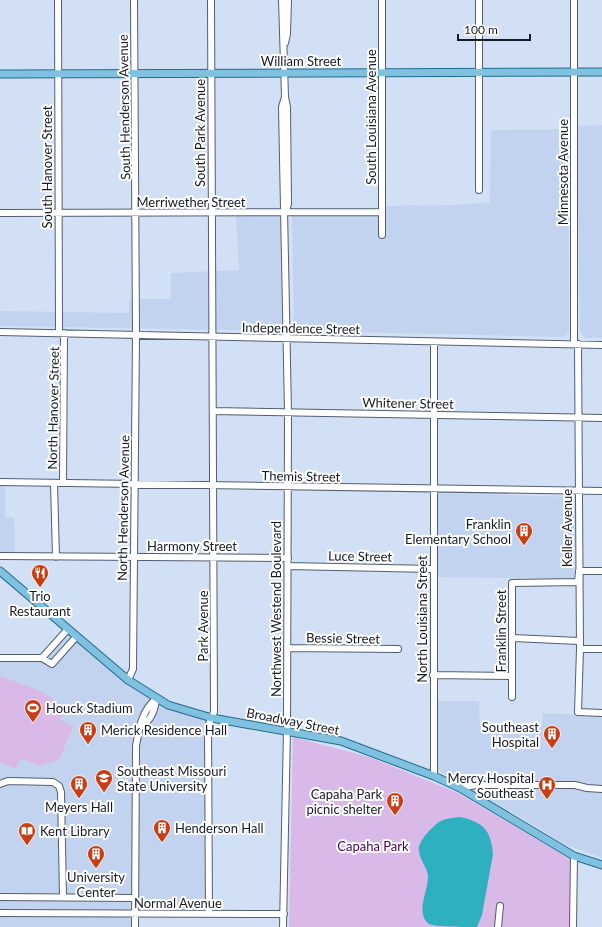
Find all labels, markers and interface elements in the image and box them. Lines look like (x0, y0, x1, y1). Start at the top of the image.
scale bar (458, 16, 530, 42)
text: 100 m (464, 22, 498, 37)
street label: South Henderson Avenue (115, 34, 133, 180)
street label: South Louisiana Avenue (363, 49, 379, 185)
street label: William Street (261, 53, 342, 69)
street label: South Park Avenue (192, 79, 208, 187)
street label: South Hanover Street (39, 105, 55, 228)
street label: Minnesota Avenue (555, 119, 571, 225)
street label: Merriwether Street (136, 194, 246, 210)
street label: Independence Street (242, 319, 361, 337)
street label: North Hanover Street (44, 346, 62, 470)
street label: Whitener Street (362, 394, 454, 412)
street label: North Henderson Avenue (114, 435, 132, 581)
street label: Themis Street (262, 467, 341, 485)
street label: Keller Avenue (559, 489, 575, 567)
place label: Franklin Elementary School (405, 516, 511, 547)
street label: Northwest Westend Boulevard (268, 521, 284, 697)
building icon: Franklin Elementary School (514, 521, 534, 546)
street label: Harmony Street (147, 538, 237, 554)
street label: Luce Street (328, 547, 392, 565)
street label: North Louisiana Street (414, 555, 430, 683)
restaurant icon: Trio Restaurant (30, 563, 50, 588)
place label: Trio Restaurant (9, 588, 71, 619)
street label: Franklin Street (493, 589, 509, 672)
street label: Park Avenue (195, 590, 211, 662)
street label: Bessie Street (306, 629, 380, 647)
sports icon: Houck Stadium (23, 698, 43, 723)
place label: Houck Stadium (46, 700, 133, 716)
street label: Broadway Street (245, 704, 341, 738)
place label: Southeast Hospital (482, 719, 539, 750)
building icon: Merick Residence Hall (78, 720, 98, 745)
place label: Merick Residence Hall (101, 722, 227, 738)
building icon: Southeast Hospital (542, 724, 562, 749)
place label: Southeast Missouri State University (117, 763, 226, 794)
school or university icon: Southeast Missouri State University (94, 768, 114, 793)
place label: Mercy Hospital Southeast (448, 770, 534, 801)
building icon: Meyers Hall (69, 774, 89, 799)
hospital icon: Mercy Hospital Southeast (537, 775, 557, 800)
place label: Capaha Park picnic shelter (306, 786, 382, 817)
building icon: Capaha Park picnic shelter (385, 791, 405, 816)
place label: Meyers Hall (45, 799, 113, 815)
building icon: Henderson Hall (152, 818, 172, 843)
place label: Henderson Hall (175, 820, 264, 836)
library icon: Kent Library (17, 821, 37, 846)
place label: Kent Library (40, 823, 110, 839)
park label: Capaha Park (337, 838, 409, 854)
building icon: University Center (86, 844, 106, 869)
place label: University Center (67, 869, 125, 900)
street label: Normal Avenue (134, 895, 222, 911)

